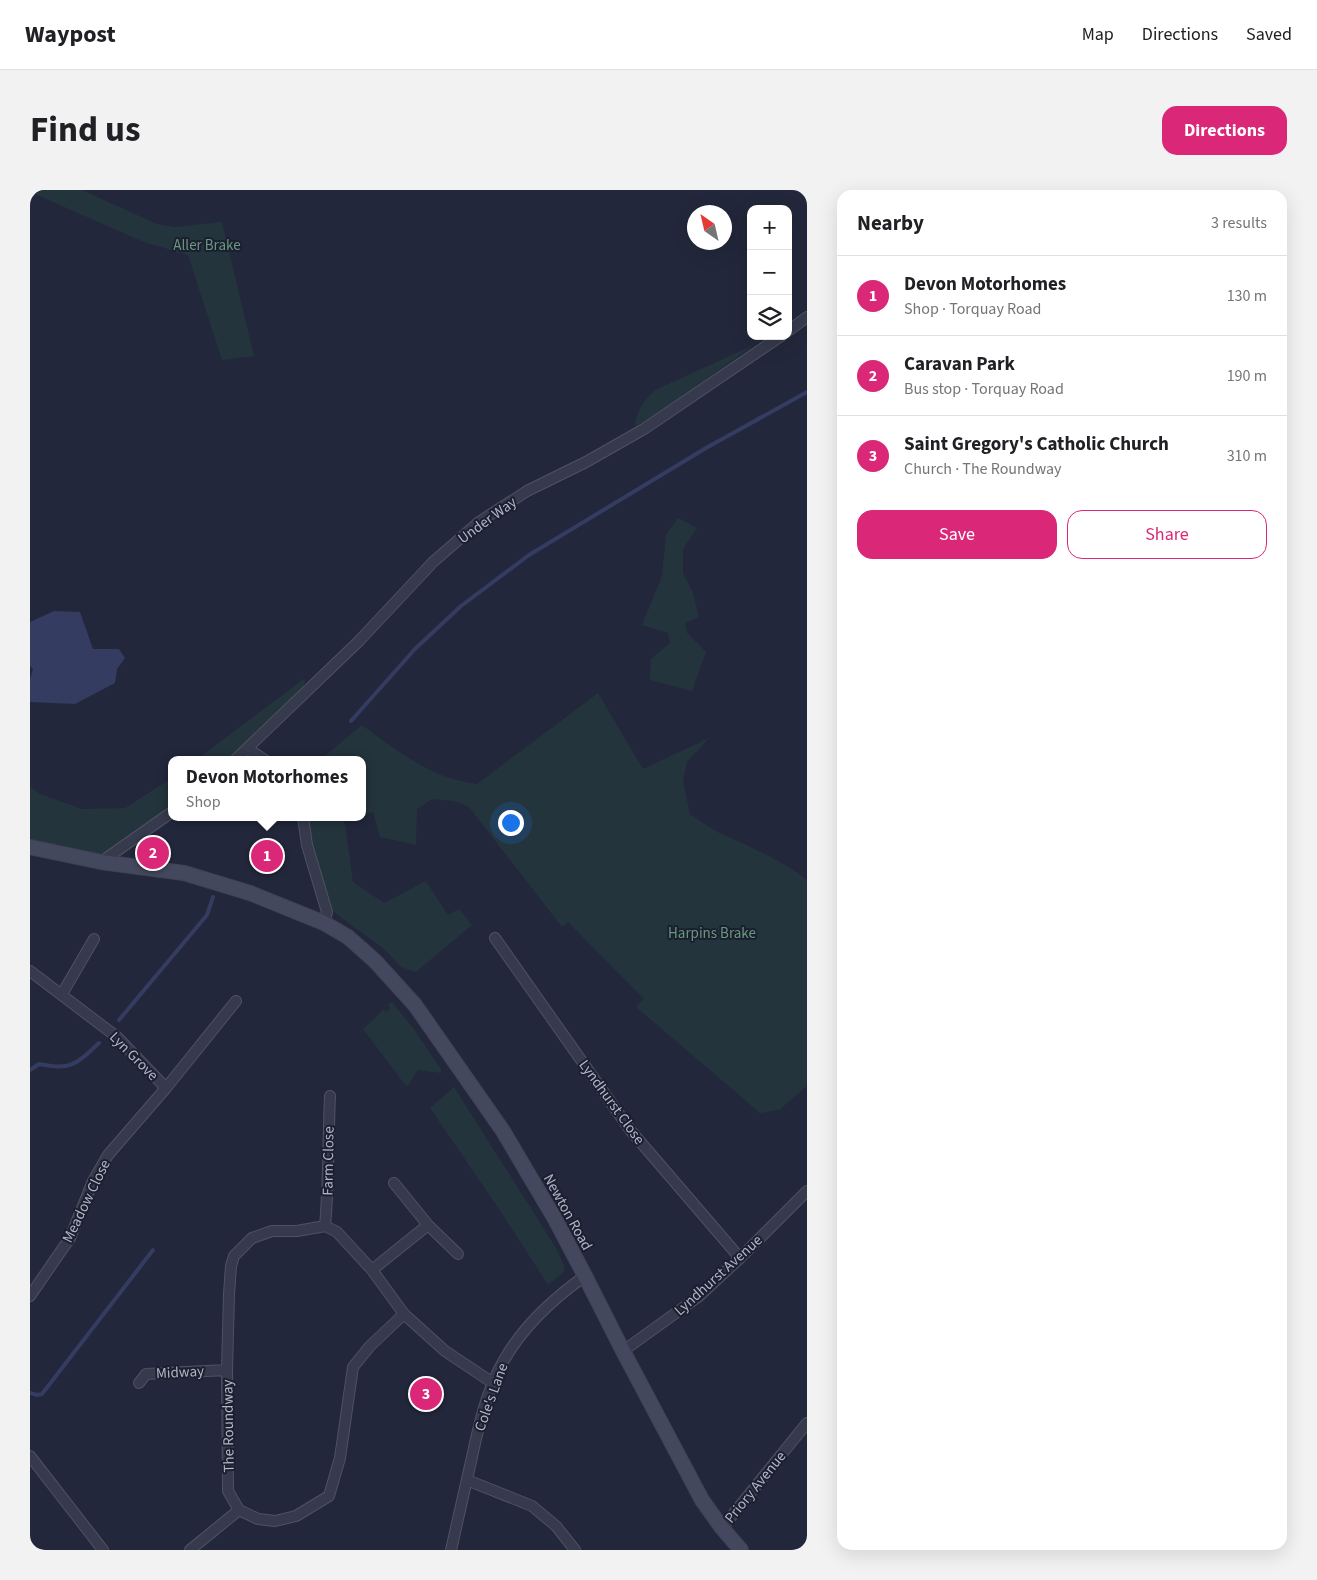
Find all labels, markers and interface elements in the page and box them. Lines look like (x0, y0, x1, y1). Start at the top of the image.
text: Waypost (25, 17, 116, 52)
text: Map (1082, 22, 1114, 47)
text: Directions (1142, 22, 1218, 47)
text: Saved (1246, 22, 1292, 47)
text: Find us (30, 105, 140, 155)
button: Directions (1162, 106, 1287, 155)
north arrow (687, 205, 732, 250)
map controls (747, 205, 792, 340)
button: + (747, 205, 792, 250)
text: Nearby (857, 208, 924, 238)
text: 3 results (1211, 212, 1267, 234)
park label: Aller Brake (173, 235, 241, 256)
button: − (747, 250, 792, 295)
text: Devon Motorhomes (904, 271, 1066, 298)
text: 1 (869, 285, 877, 307)
text: 130 m (1227, 285, 1267, 307)
button: layers (747, 295, 792, 340)
text: Shop · Torquay Road (904, 298, 1041, 320)
text: Caravan Park (904, 351, 1015, 378)
text: 2 (869, 365, 877, 387)
text: 190 m (1227, 365, 1267, 387)
text: Bus stop · Torquay Road (904, 378, 1064, 400)
text: Saint Gregory's Catholic Church (904, 431, 1169, 458)
text: 3 (869, 445, 877, 467)
text: 310 m (1227, 445, 1267, 467)
text: Church · The Roundway (904, 458, 1062, 480)
street label: Under Way (454, 492, 521, 549)
button: Save (857, 510, 1057, 559)
button: Share (1067, 510, 1267, 559)
popup (168, 756, 366, 821)
text: Devon Motorhomes (186, 764, 348, 791)
text: Shop (186, 791, 221, 813)
your location (498, 810, 524, 836)
pin: 2 (137, 834, 169, 872)
pin: 1 (251, 837, 283, 875)
park label: Harpins Brake (668, 923, 756, 944)
street label: Lyn Grove (104, 1027, 163, 1086)
street label: Lyndhurst Close (574, 1056, 649, 1149)
street label: Farm Close (317, 1126, 340, 1196)
street label: Meadow Close (57, 1156, 116, 1246)
street label: Newton Road (538, 1170, 597, 1254)
street label: Lyndhurst Avenue (670, 1230, 767, 1321)
street label: Cole's Lane (469, 1360, 514, 1434)
street label: Midway (155, 1361, 205, 1384)
pin: 3 (410, 1375, 442, 1413)
street label: The Roundway (217, 1379, 240, 1473)
street label: Priory Avenue (720, 1447, 791, 1528)

